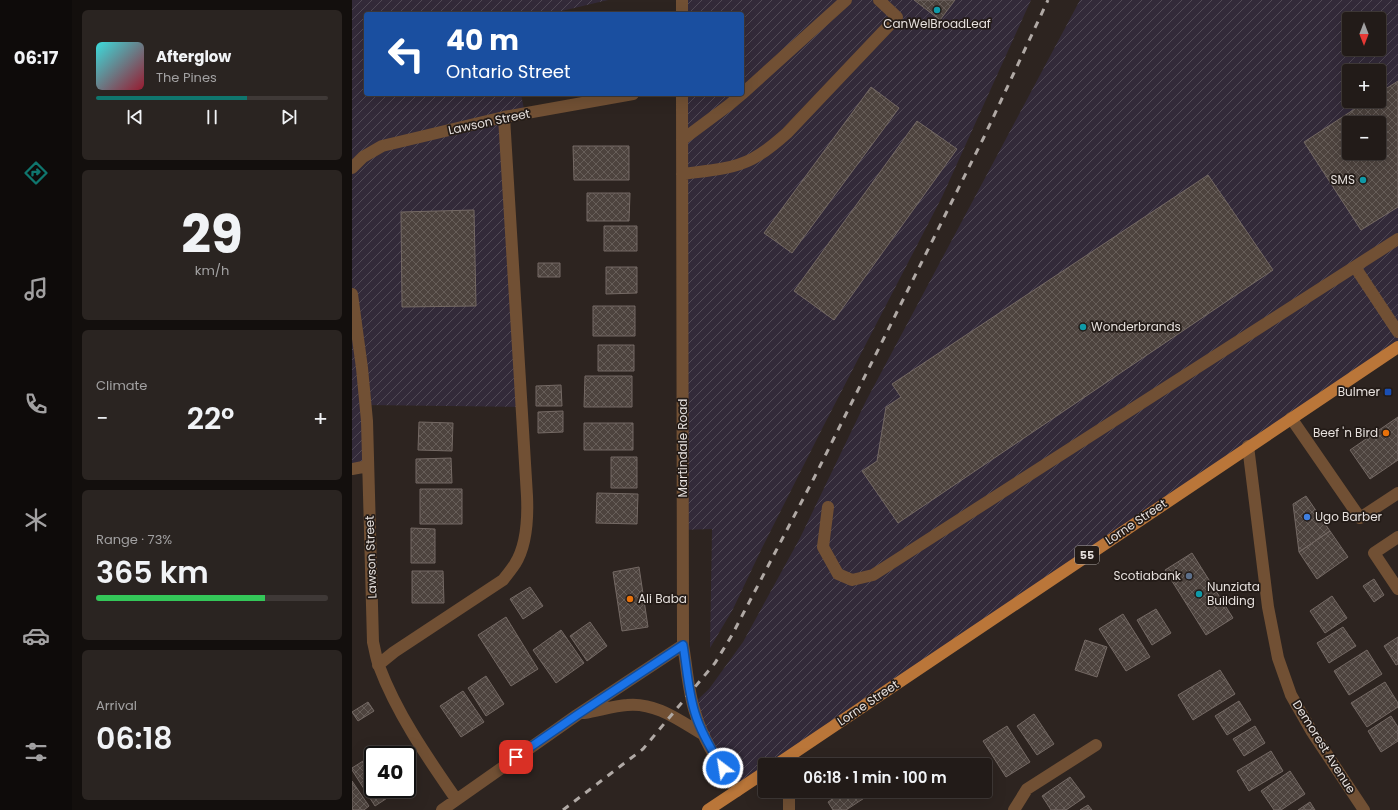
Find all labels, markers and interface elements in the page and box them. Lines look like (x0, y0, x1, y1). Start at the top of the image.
marker: CanWelBroadLeaf (932, 5, 942, 15)
north arrow (1342, 12, 1386, 56)
map controls (1342, 12, 1386, 160)
place label: CanWelBroadLeaf (883, 15, 991, 32)
text: 40 m (446, 21, 519, 60)
icon: left (380, 28, 432, 80)
text: 06:17 (14, 45, 58, 70)
text: Afterglow (156, 46, 231, 67)
text: Ontario Street (446, 59, 571, 84)
button: + (1342, 64, 1386, 108)
text: The Pines (156, 68, 217, 87)
street label: Lawson Street (446, 105, 531, 138)
icon: previous (124, 106, 146, 128)
icon: pause (201, 106, 223, 128)
icon: next (278, 106, 300, 128)
button: − (1342, 116, 1386, 160)
icon: directions (22, 159, 50, 187)
place label: SMS (1331, 171, 1355, 188)
marker: SMS (1358, 175, 1368, 185)
text: 29 (181, 198, 243, 271)
text: km/h (195, 261, 229, 280)
icon: music (22, 275, 50, 303)
place label: Wonderbrands (1091, 318, 1181, 335)
marker: Wonderbrands (1078, 322, 1088, 332)
text: Climate (96, 376, 147, 395)
place label: Bulmer (1338, 383, 1381, 400)
marker: Bulmer (1383, 387, 1393, 397)
icon: phone (22, 390, 50, 418)
text: 22° (187, 397, 234, 440)
street label: Martindale Road (674, 399, 691, 497)
text: − (96, 403, 108, 434)
text: + (313, 403, 328, 434)
place label: Beef 'n Bird (1313, 424, 1378, 441)
marker: Beef 'n Bird (1381, 428, 1391, 438)
street label: Lorne Street (1102, 495, 1170, 548)
icon: climate (22, 506, 50, 534)
place label: Ugo Barber (1315, 508, 1383, 525)
marker: Ugo Barber (1302, 512, 1312, 522)
street label: Lawson Street (361, 515, 380, 599)
text: Range · 73% (96, 530, 172, 549)
road number: 55 (1075, 546, 1099, 564)
text: 365 km (96, 551, 209, 594)
place label: Scotiabank (1113, 567, 1182, 584)
marker: Scotiabank (1184, 571, 1194, 581)
place label: Nunziata Building (1207, 578, 1260, 609)
marker: Nunziata Building (1194, 589, 1204, 599)
place label: Ali Baba (638, 590, 687, 607)
marker: Ali Baba (625, 594, 635, 604)
icon: car (22, 622, 50, 650)
street label: Lorne Street (834, 676, 902, 729)
text: Arrival (96, 696, 137, 715)
street label: Demorest Avenue (1289, 697, 1360, 797)
text: 06:18 (96, 717, 173, 760)
icon: filters (22, 738, 50, 766)
pin (499, 740, 533, 774)
speed limit sign: 40 (364, 746, 416, 798)
icon: arrive (505, 746, 527, 768)
position arrow (702, 747, 744, 789)
text: 06:18 · 1 min · 100 m (803, 767, 947, 788)

